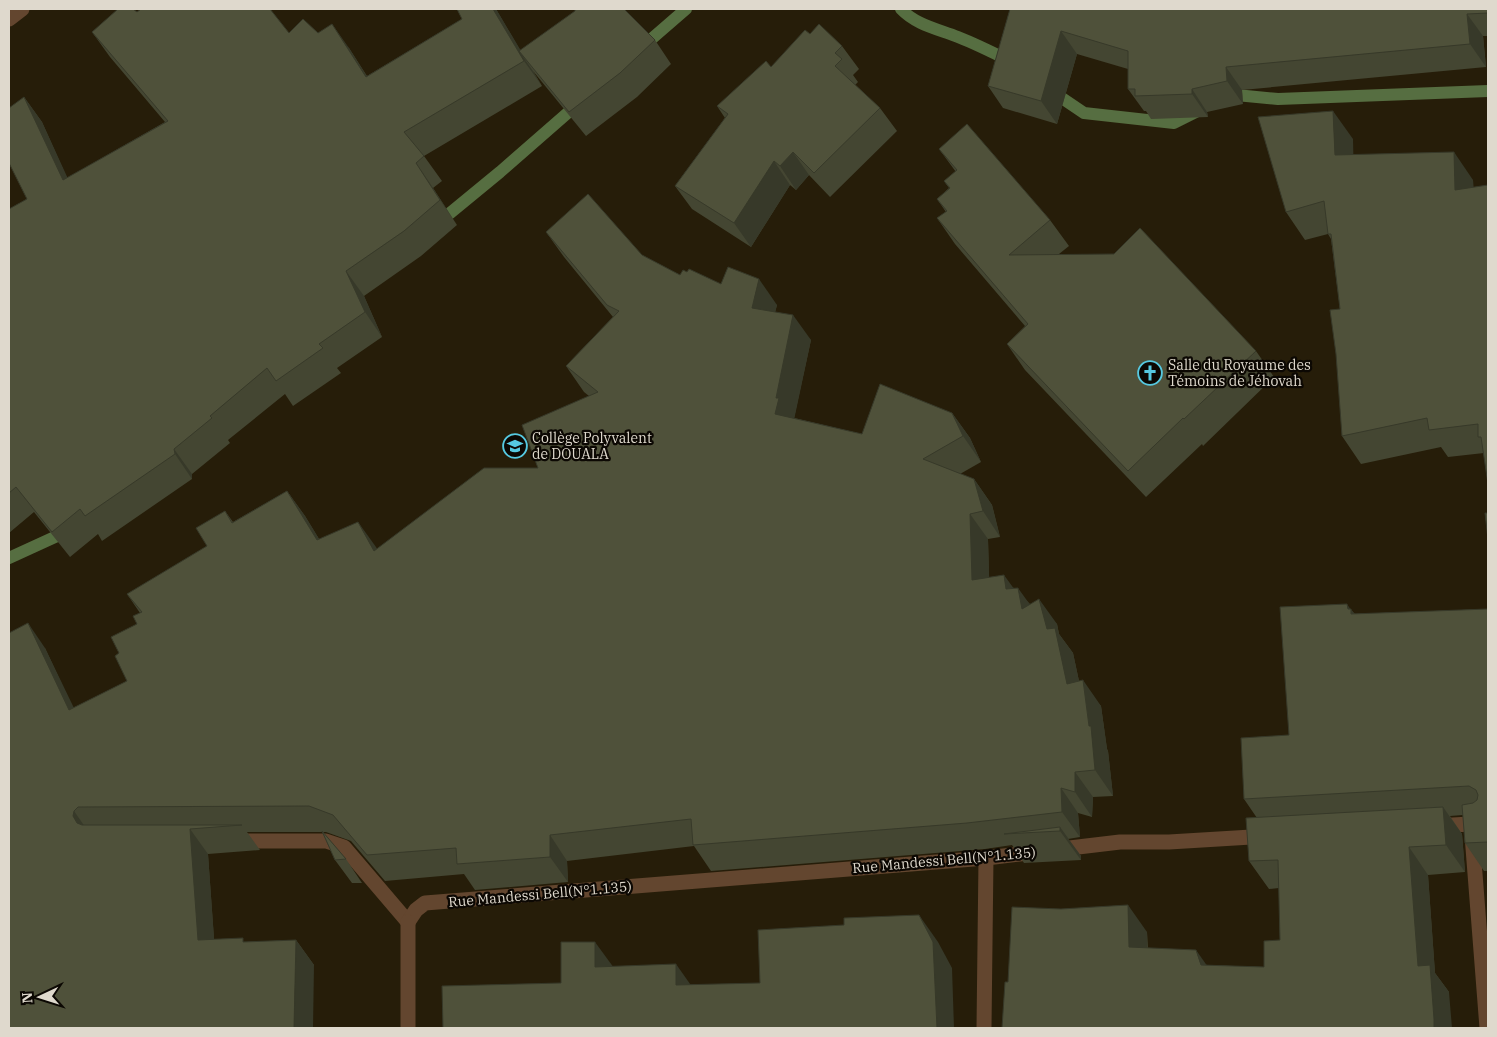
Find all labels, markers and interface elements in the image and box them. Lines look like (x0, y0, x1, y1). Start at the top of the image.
place label: Salle du Royaume des Témoins de Jéhovah (1168, 356, 1311, 390)
church icon: Salle du Royaume des Témoins de Jéhovah (1137, 360, 1163, 386)
place label: Collège Polyvalent de DOUALA (532, 429, 652, 463)
school or university icon: Collège Polyvalent de DOUALA (502, 433, 528, 459)
street label: Rue Mandessi Bell(N°1.135) (852, 843, 1036, 877)
street label: Rue Mandessi Bell(N°1.135) (448, 877, 632, 911)
north arrow (15, 972, 65, 1022)
text: N (18, 992, 36, 1004)

